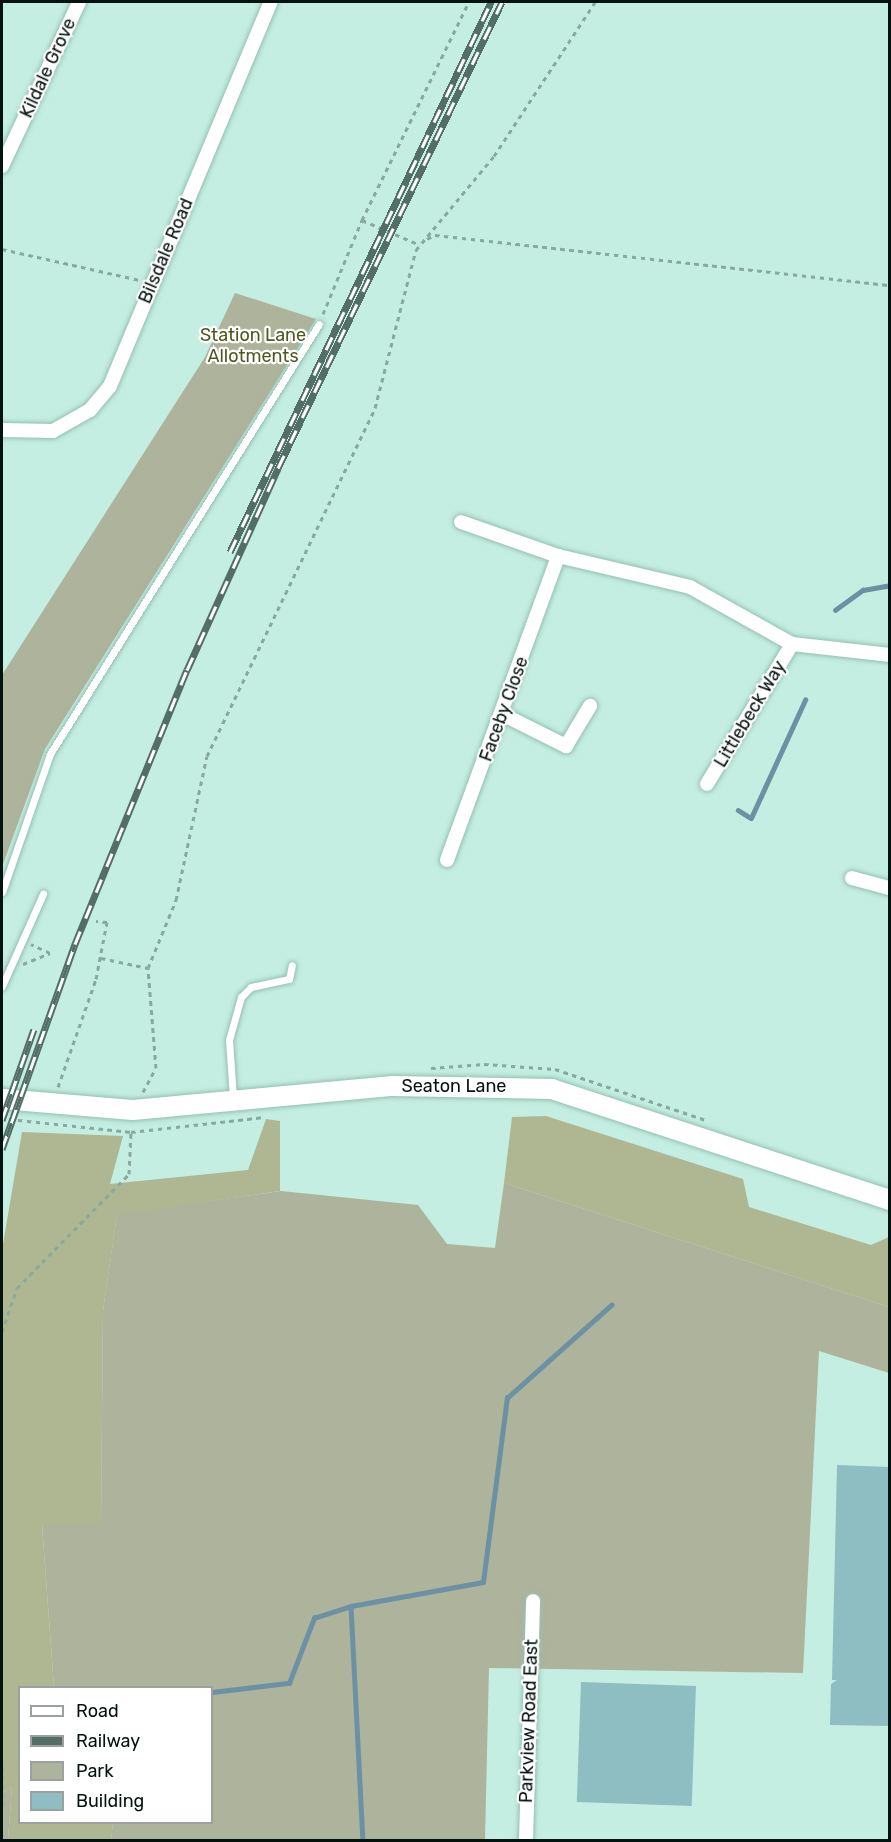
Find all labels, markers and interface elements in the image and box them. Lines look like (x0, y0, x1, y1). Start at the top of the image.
street label: Kildale Grove (15, 15, 81, 121)
street label: Bilsdale Road (134, 195, 198, 307)
park label: Station Lane Allotments (200, 325, 306, 368)
street label: Faceby Close (475, 653, 533, 765)
street label: Littlebeck Way (710, 657, 790, 771)
street label: Seaton Lane (402, 1075, 506, 1097)
street label: Parkview Road East (515, 1638, 543, 1804)
legend (18, 1686, 213, 1824)
text: Road (76, 1700, 119, 1722)
text: Railway (76, 1730, 140, 1752)
text: Park (76, 1760, 113, 1782)
text: Building (76, 1790, 144, 1812)

